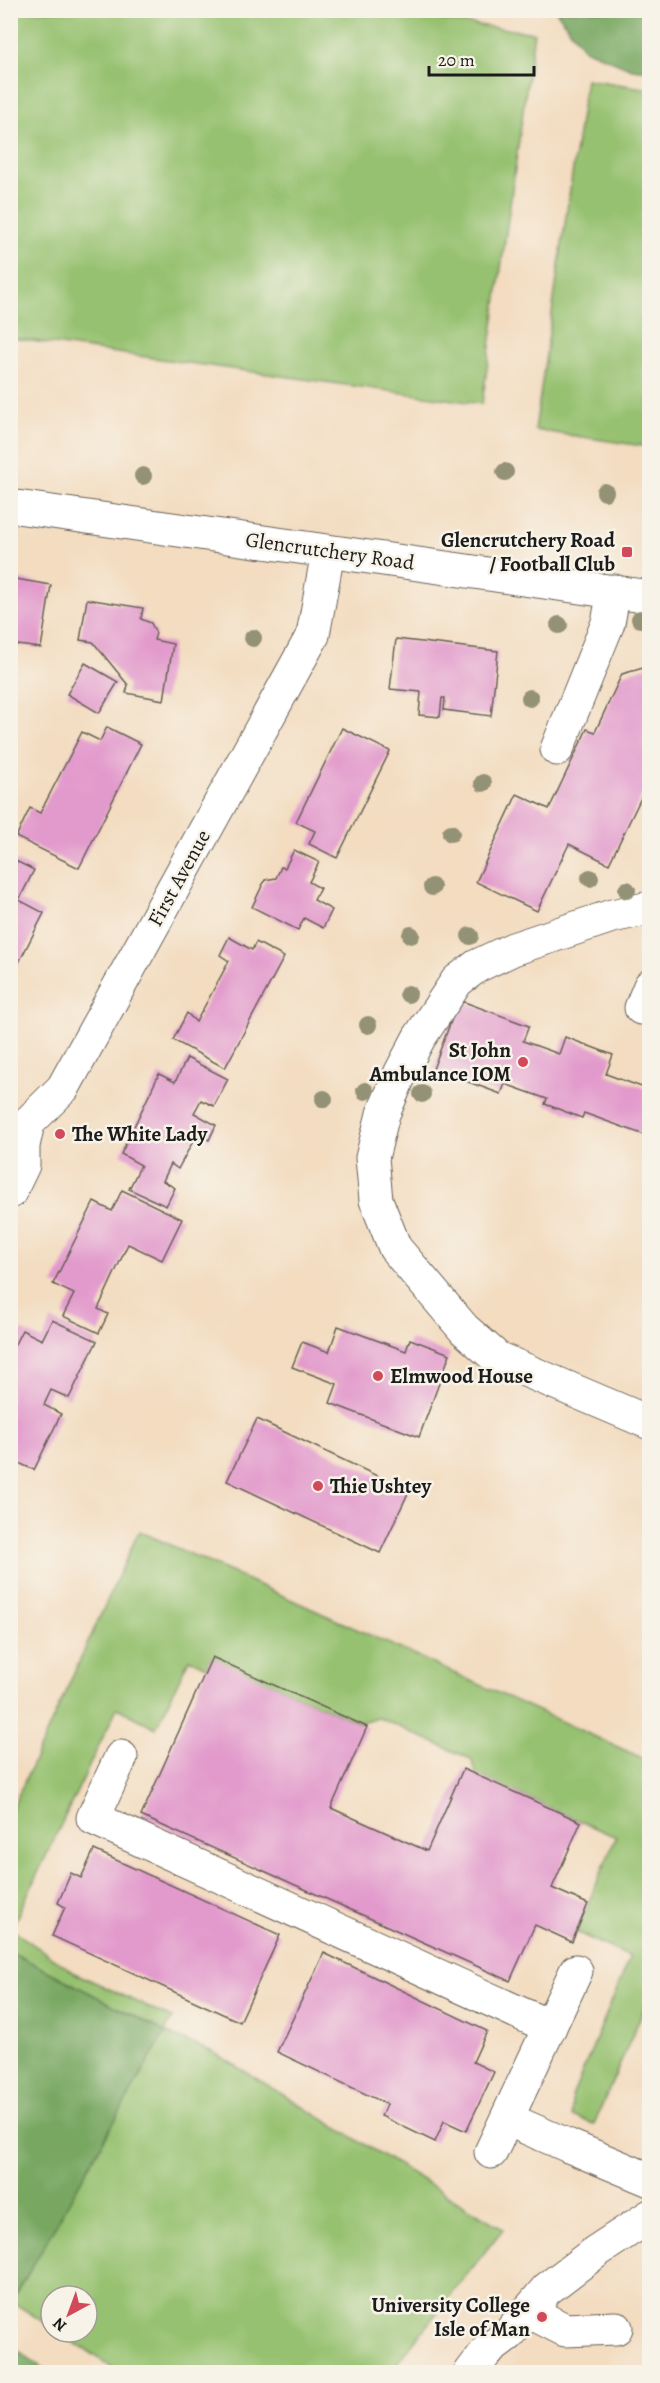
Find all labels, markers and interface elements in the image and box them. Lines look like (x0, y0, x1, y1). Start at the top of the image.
scale bar (429, 39, 534, 77)
text: 20 m (438, 48, 475, 72)
street label: Glencrutchery Road (244, 525, 417, 577)
place label: Glencrutchery Road / Football Club (441, 526, 616, 578)
marker: Glencrutchery Road / Football Club (620, 545, 634, 559)
street label: First Avenue (141, 825, 217, 931)
place label: St John Ambulance IOM (368, 1036, 511, 1088)
marker: St John Ambulance IOM (516, 1055, 530, 1069)
place label: The White Lady (72, 1120, 208, 1148)
marker: The White Lady (53, 1127, 67, 1141)
place label: Elmwood House (390, 1362, 533, 1390)
marker: Elmwood House (371, 1369, 385, 1383)
place label: Thie Ushtey (330, 1472, 432, 1500)
marker: Thie Ushtey (311, 1479, 325, 1493)
north arrow (39, 2284, 99, 2344)
place label: University College Isle of Man (371, 2291, 530, 2343)
marker: University College Isle of Man (535, 2310, 549, 2324)
text: N (48, 2312, 71, 2337)

